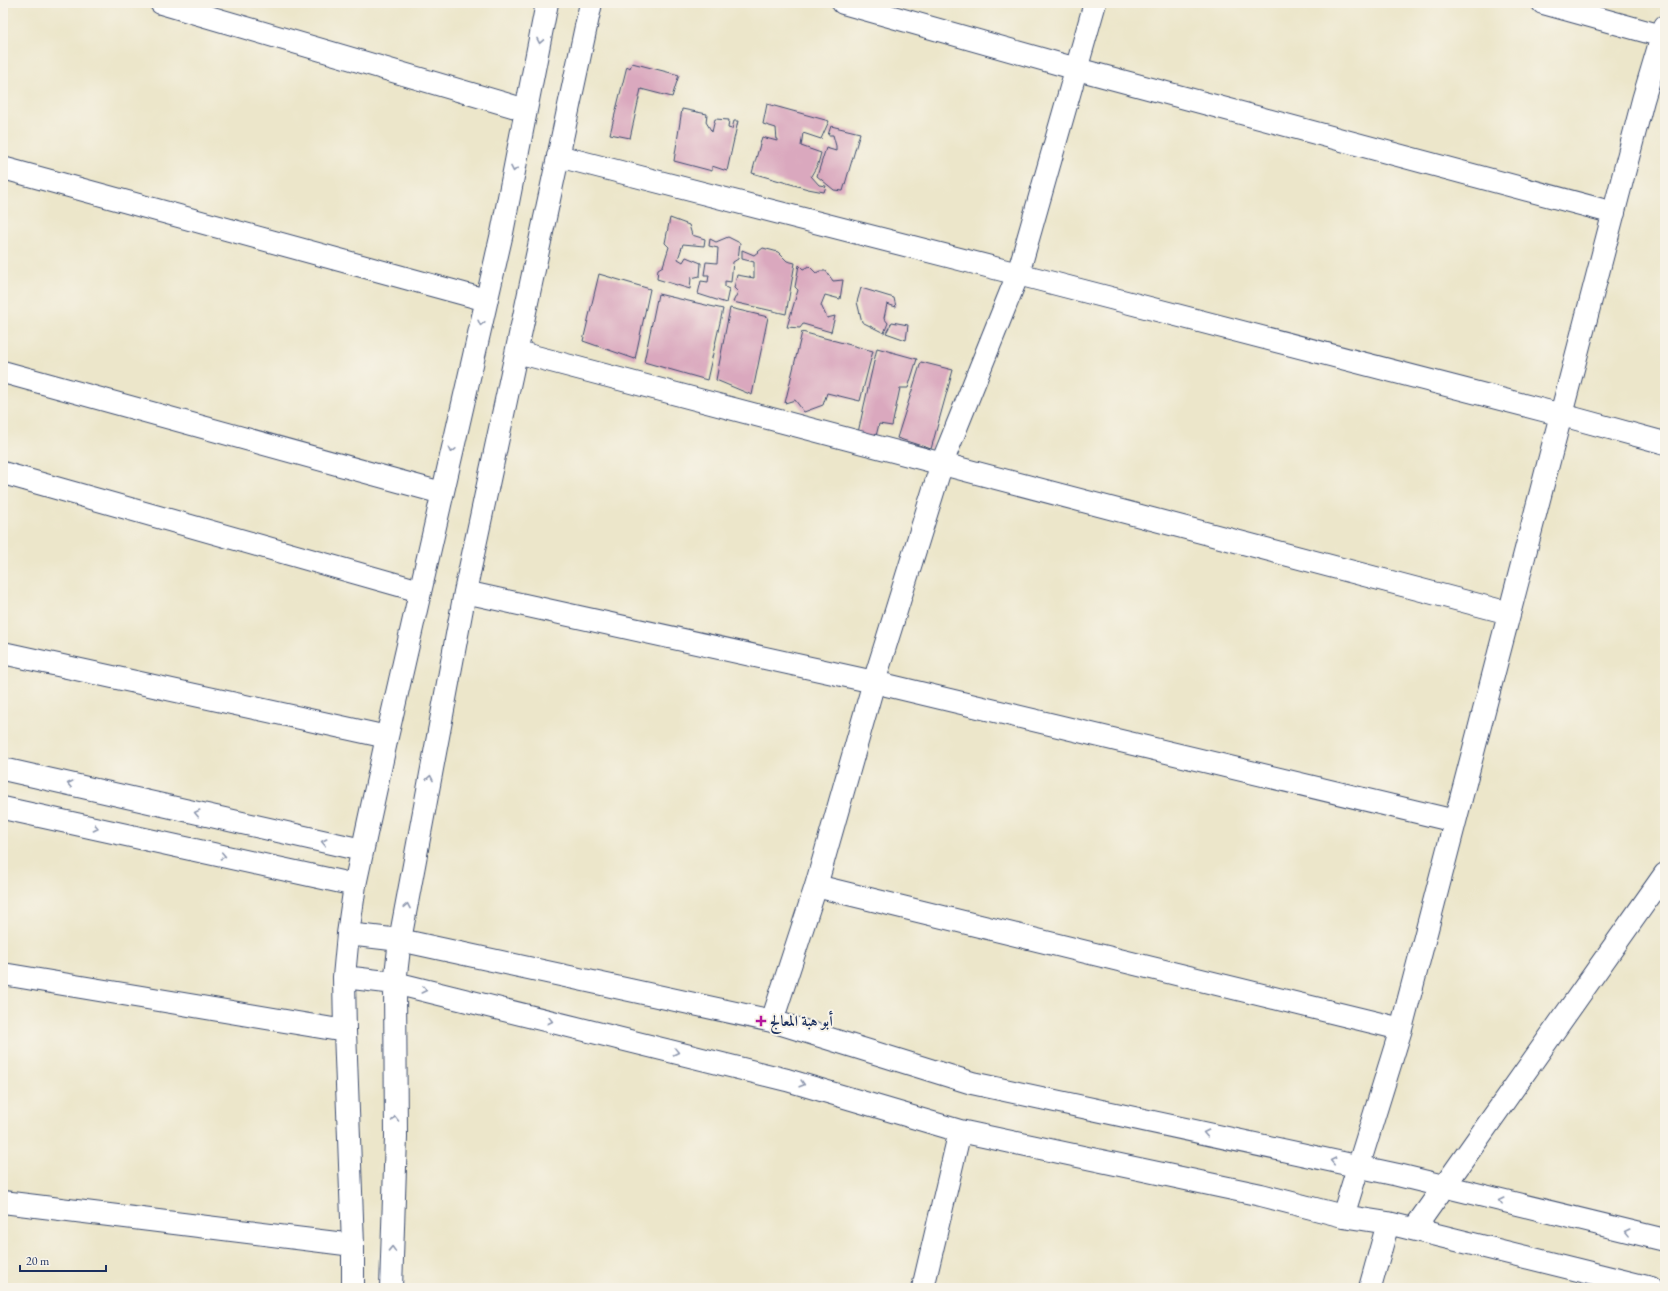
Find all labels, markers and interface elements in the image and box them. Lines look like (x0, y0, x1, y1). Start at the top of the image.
one-way arrow (536, 38, 544, 44)
one-way arrow (511, 166, 519, 172)
one-way arrow (477, 319, 486, 326)
one-way arrow (449, 447, 457, 453)
one-way arrow (426, 775, 434, 781)
one-way arrow (67, 781, 73, 789)
one-way arrow (194, 809, 201, 818)
one-way arrow (92, 823, 99, 832)
one-way arrow (321, 838, 327, 846)
one-way arrow (220, 851, 226, 859)
one-way arrow (402, 903, 410, 909)
one-way arrow (420, 985, 427, 993)
place label: أبو هبة المعالج (770, 1010, 833, 1034)
marker: أبو هبة المعالج (755, 1015, 767, 1027)
one-way arrow (546, 1016, 553, 1025)
one-way arrow (673, 1048, 679, 1056)
one-way arrow (798, 1079, 805, 1088)
one-way arrow (391, 1116, 399, 1122)
one-way arrow (1203, 1129, 1210, 1137)
one-way arrow (1330, 1157, 1337, 1165)
one-way arrow (1498, 1197, 1504, 1205)
one-way arrow (1624, 1228, 1630, 1236)
one-way arrow (388, 1246, 396, 1252)
scale bar (20, 1247, 106, 1273)
text: 20 m (26, 1253, 50, 1269)

